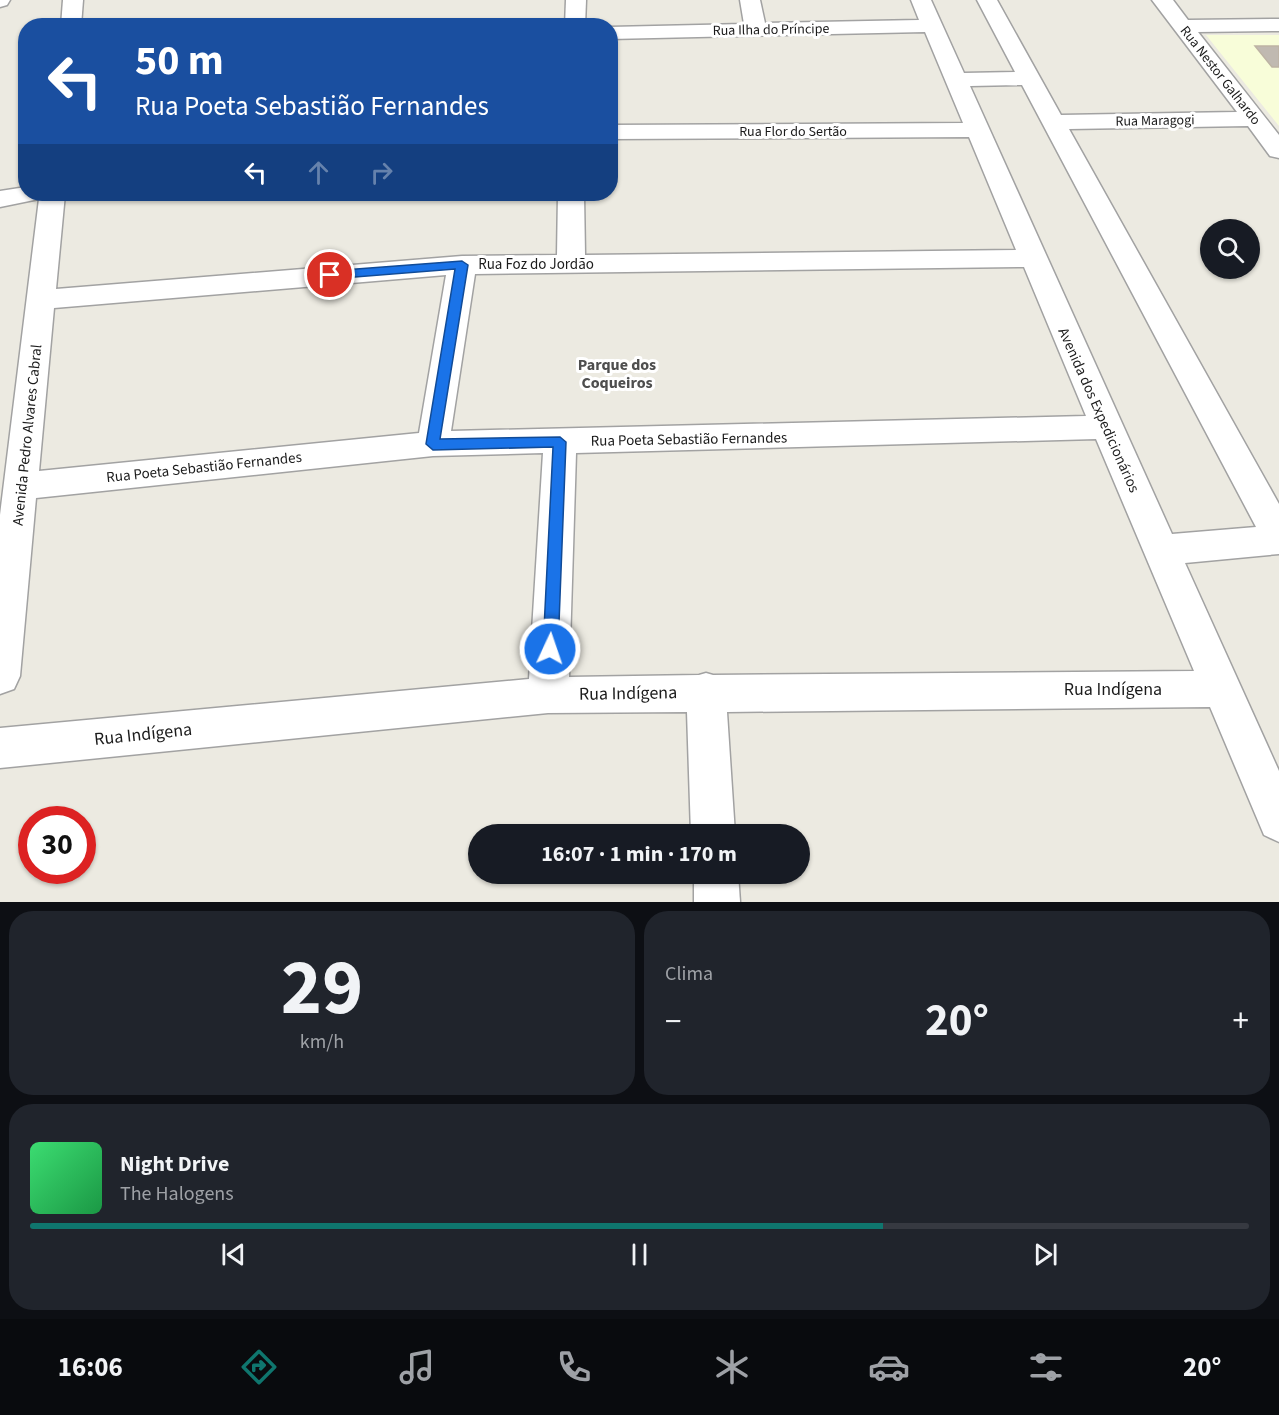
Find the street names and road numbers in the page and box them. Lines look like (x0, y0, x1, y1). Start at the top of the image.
street label: Rua Ilha do Príncipe (712, 19, 830, 41)
street label: Rua Nestor Galhardo (1175, 22, 1265, 129)
street label: Rua Maragogi (1115, 110, 1195, 132)
street label: Rua Flor do Sertão (739, 122, 847, 142)
street label: Rua Foz do Jordão (478, 254, 594, 275)
street label: Avenida dos Expedicionários (1053, 324, 1144, 496)
street label: Avenida Pedro Alvares Cabral (8, 343, 47, 527)
street label: Rua Poeta Sebastião Fernandes (591, 427, 787, 452)
street label: Rua Poeta Sebastião Fernandes (105, 447, 303, 488)
street label: Rua Indígena (1064, 677, 1162, 702)
street label: Rua Indígena (579, 680, 677, 707)
street label: Rua Indígena (93, 717, 193, 752)

